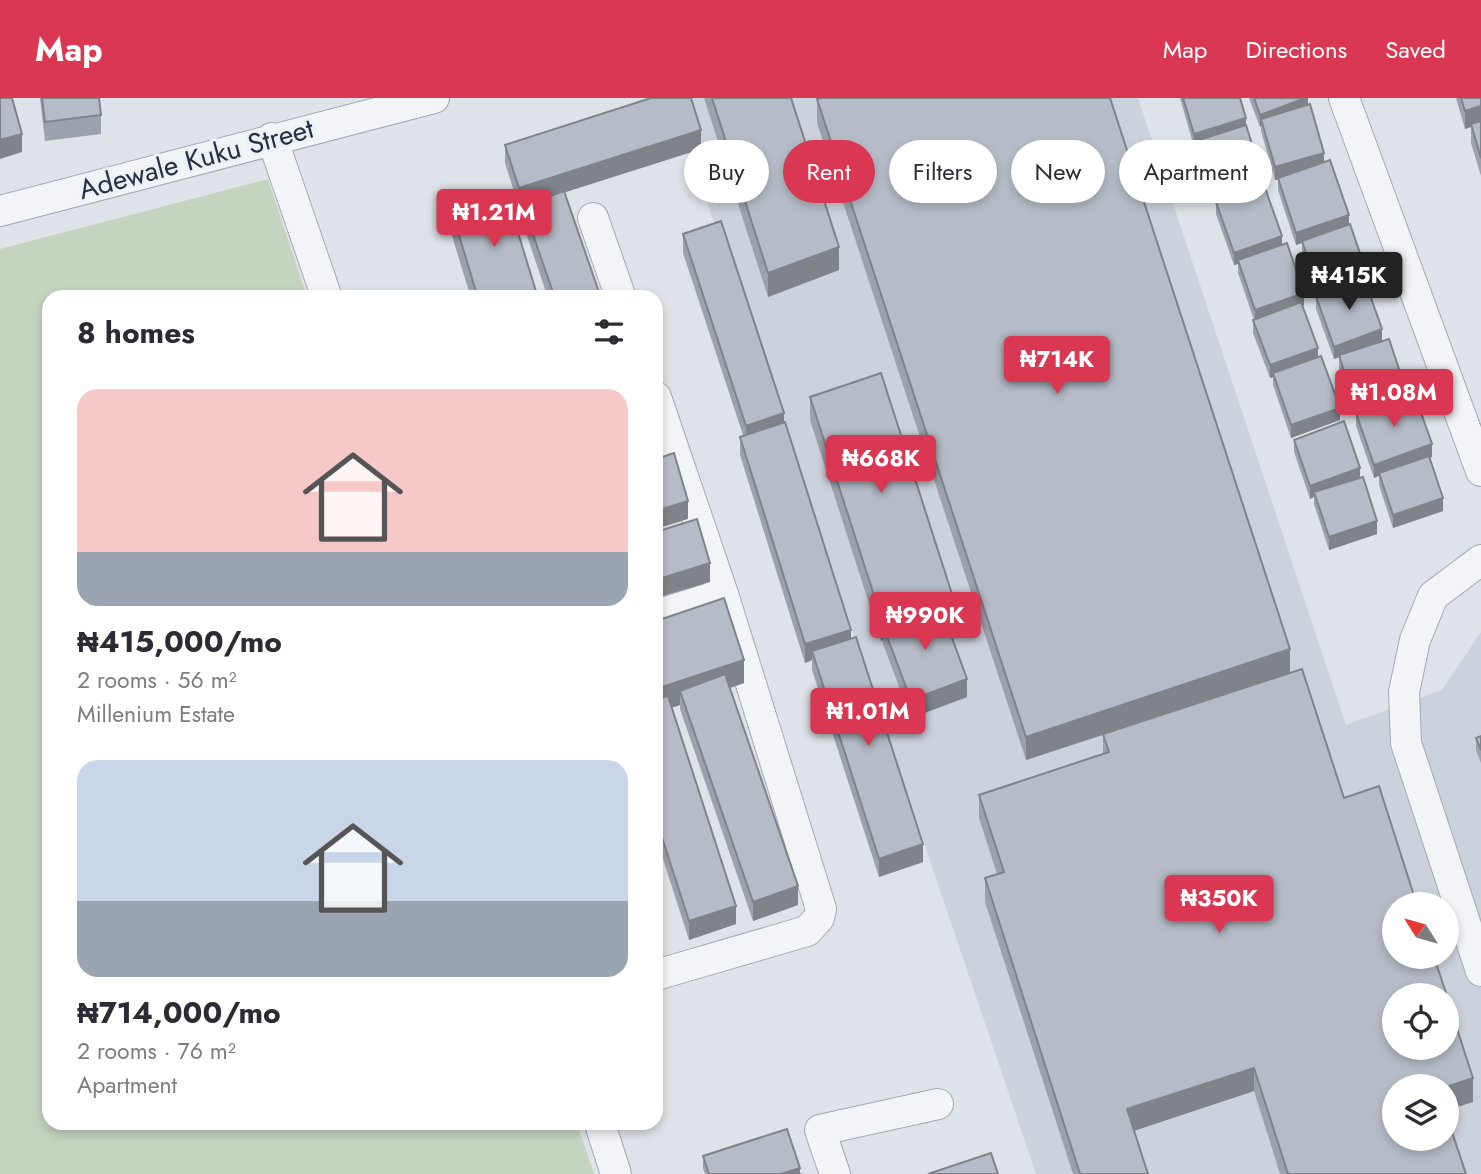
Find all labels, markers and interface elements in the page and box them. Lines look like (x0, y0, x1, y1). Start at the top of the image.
text: Map (35, 26, 103, 73)
text: Map (1163, 32, 1208, 67)
text: Directions (1246, 32, 1347, 67)
text: Saved (1385, 32, 1446, 67)
street label: Adewale Kuku Street (74, 108, 318, 210)
chip: Buy (684, 140, 769, 203)
chip: Rent (783, 140, 875, 203)
chip: Filters (889, 140, 997, 203)
chip: New (1011, 140, 1105, 203)
chip: Apartment (1119, 140, 1272, 203)
pin: ₦1.21M (437, 190, 551, 249)
text: ₦1.21M (452, 195, 536, 229)
pin: ₦415K (1300, 252, 1398, 312)
text: ₦415K (1311, 258, 1387, 292)
text: 8 homes (77, 311, 195, 354)
icon: filters (590, 313, 628, 351)
pin: ₦714K (1008, 336, 1106, 396)
text: ₦714K (1020, 342, 1094, 376)
pin: ₦1.08M (1337, 370, 1451, 429)
text: ₦1.08M (1351, 375, 1437, 409)
icon: home (290, 434, 416, 560)
pin: ₦668K (832, 436, 930, 495)
text: ₦668K (842, 441, 920, 475)
pin: ₦990K (876, 592, 974, 652)
text: ₦990K (886, 598, 964, 632)
text: ₦415,000/mo (77, 620, 282, 663)
text: 2 rooms · 56 m² (77, 663, 237, 697)
pin: ₦1.01M (811, 688, 925, 748)
text: ₦1.01M (826, 694, 910, 728)
text: Millenium Estate (77, 697, 235, 731)
icon: home (290, 805, 416, 931)
pin: ₦350K (1170, 876, 1268, 935)
text: ₦350K (1180, 881, 1258, 915)
north arrow (1382, 892, 1460, 970)
map controls (1382, 892, 1459, 1151)
button: locate (1382, 983, 1459, 1060)
text: ₦714,000/mo (77, 991, 281, 1034)
text: 2 rooms · 76 m² (77, 1034, 236, 1068)
text: Apartment (77, 1068, 177, 1102)
button: layers (1382, 1074, 1459, 1151)

